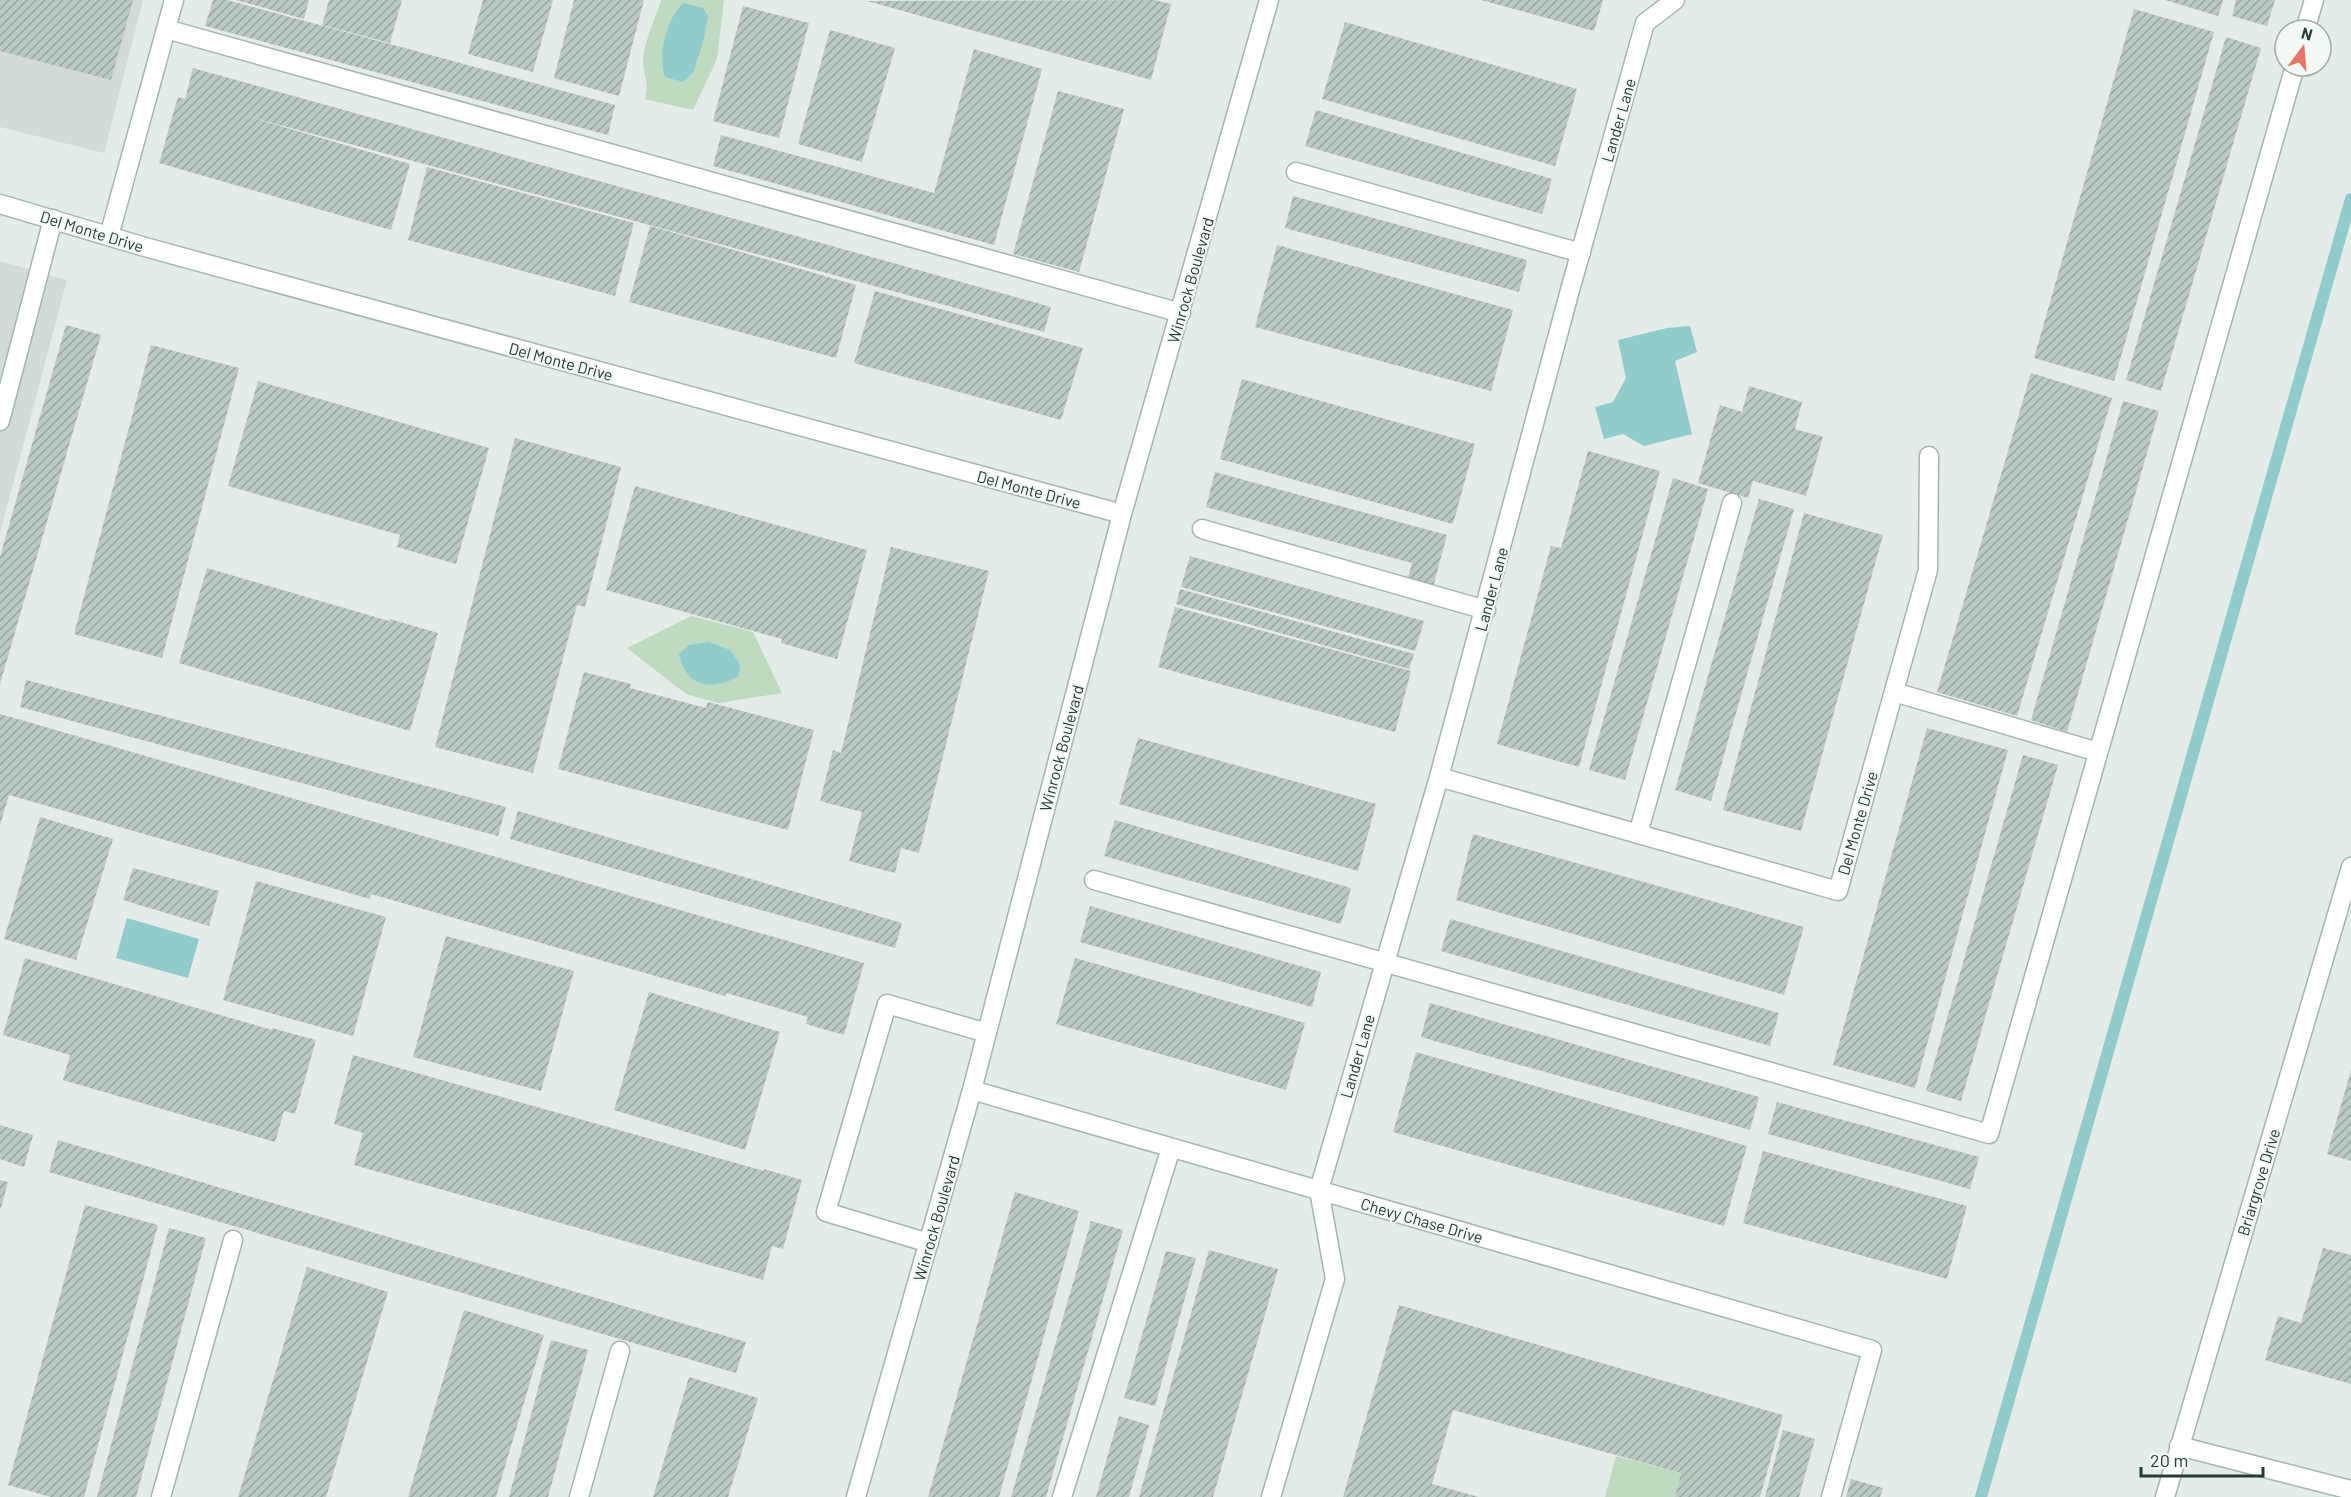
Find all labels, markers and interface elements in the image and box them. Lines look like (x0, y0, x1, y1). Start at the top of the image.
north arrow (2273, 18, 2333, 78)
text: N (2300, 23, 2315, 44)
street label: Lander Lane (1597, 76, 1639, 164)
street label: Del Monte Drive (38, 206, 146, 256)
street label: Winrock Boulevard (1163, 215, 1217, 345)
street label: Del Monte Drive (507, 338, 615, 384)
street label: Del Monte Drive (975, 466, 1083, 512)
street label: Lander Lane (1471, 545, 1511, 633)
street label: Winrock Boulevard (1035, 683, 1087, 813)
street label: Del Monte Drive (1833, 769, 1881, 877)
street label: Lander Lane (1336, 1012, 1378, 1100)
street label: Briargrove Drive (2233, 1126, 2283, 1238)
street label: Winrock Boulevard (909, 1153, 963, 1283)
street label: Chevy Chase Drive (1359, 1193, 1485, 1247)
scale bar (2141, 1440, 2262, 1478)
text: 20 m (2150, 1449, 2188, 1471)

